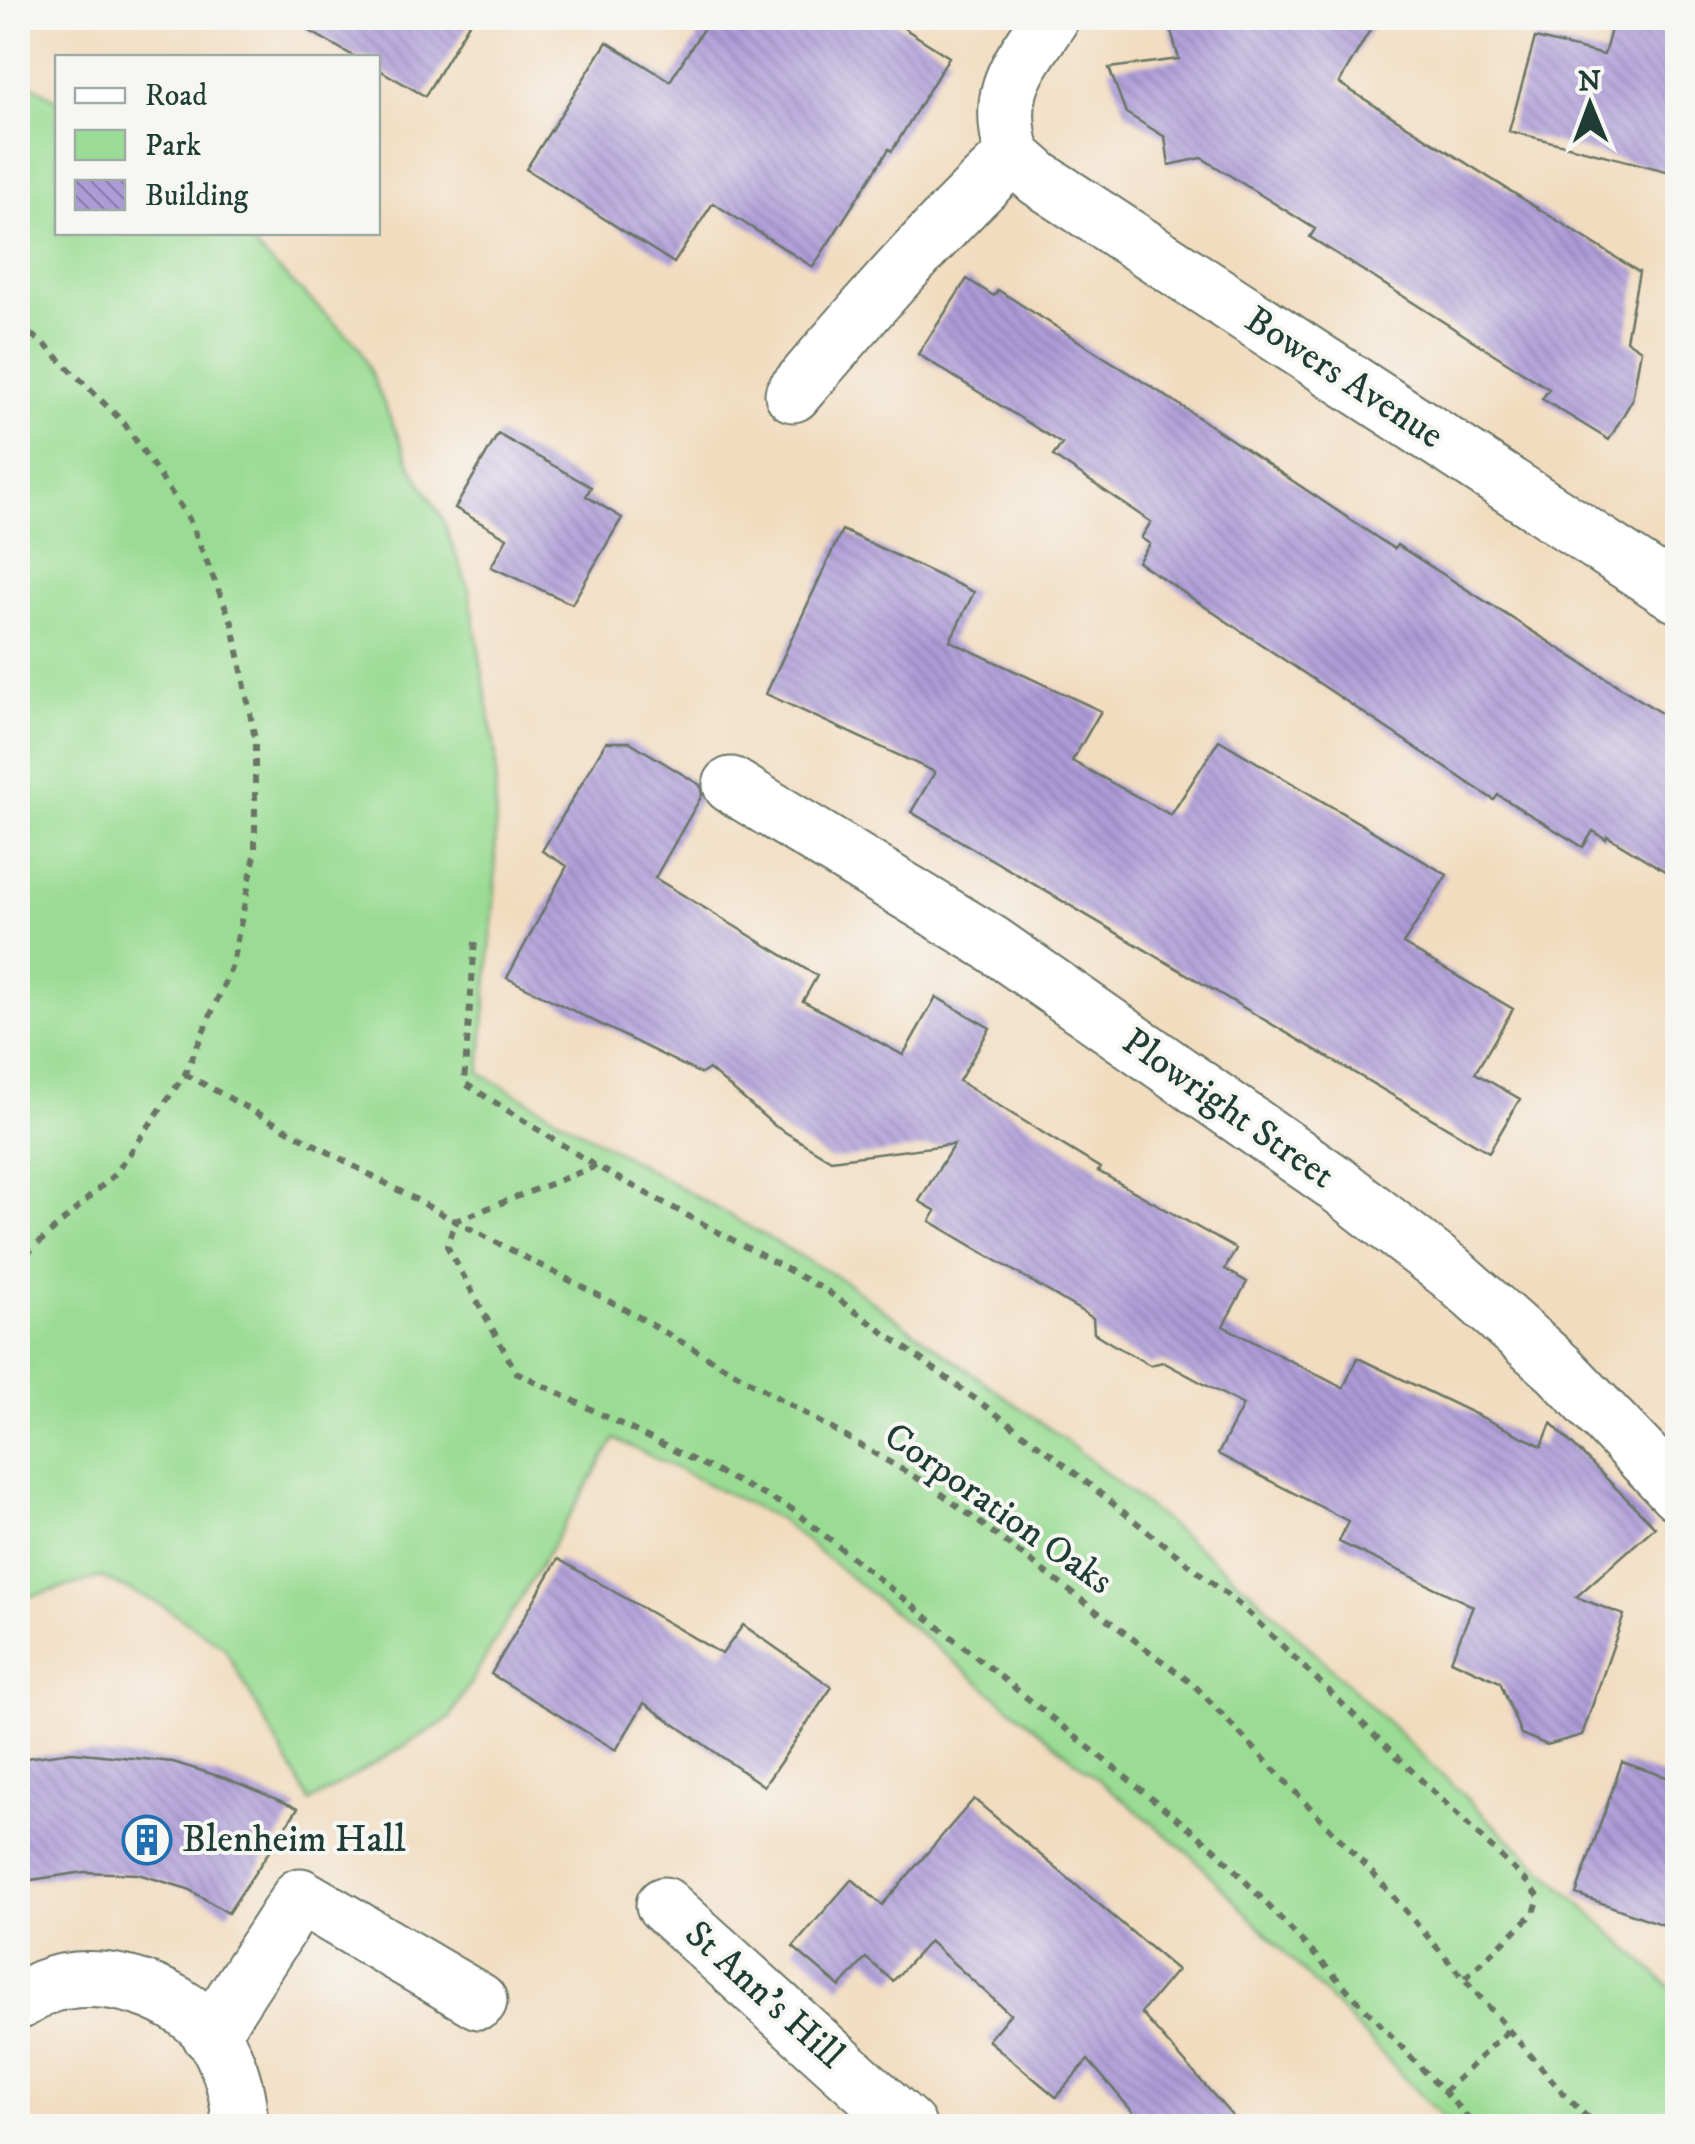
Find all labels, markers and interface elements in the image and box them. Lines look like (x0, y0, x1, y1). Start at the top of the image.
legend (55, 55, 380, 235)
north arrow (1540, 55, 1640, 155)
text: N (1578, 64, 1601, 99)
text: Road (145, 78, 207, 115)
text: Park (145, 128, 201, 165)
text: Building (145, 178, 249, 215)
street label: Bowers Avenue (1236, 296, 1452, 460)
street label: Plowright Street (1113, 1018, 1343, 1200)
street label: Corporation Oaks (874, 1412, 1122, 1606)
building icon: Blenheim Hall (121, 1814, 173, 1866)
place label: Blenheim Hall (182, 1816, 406, 1864)
street label: St Ann's Hill (674, 1911, 854, 2080)

